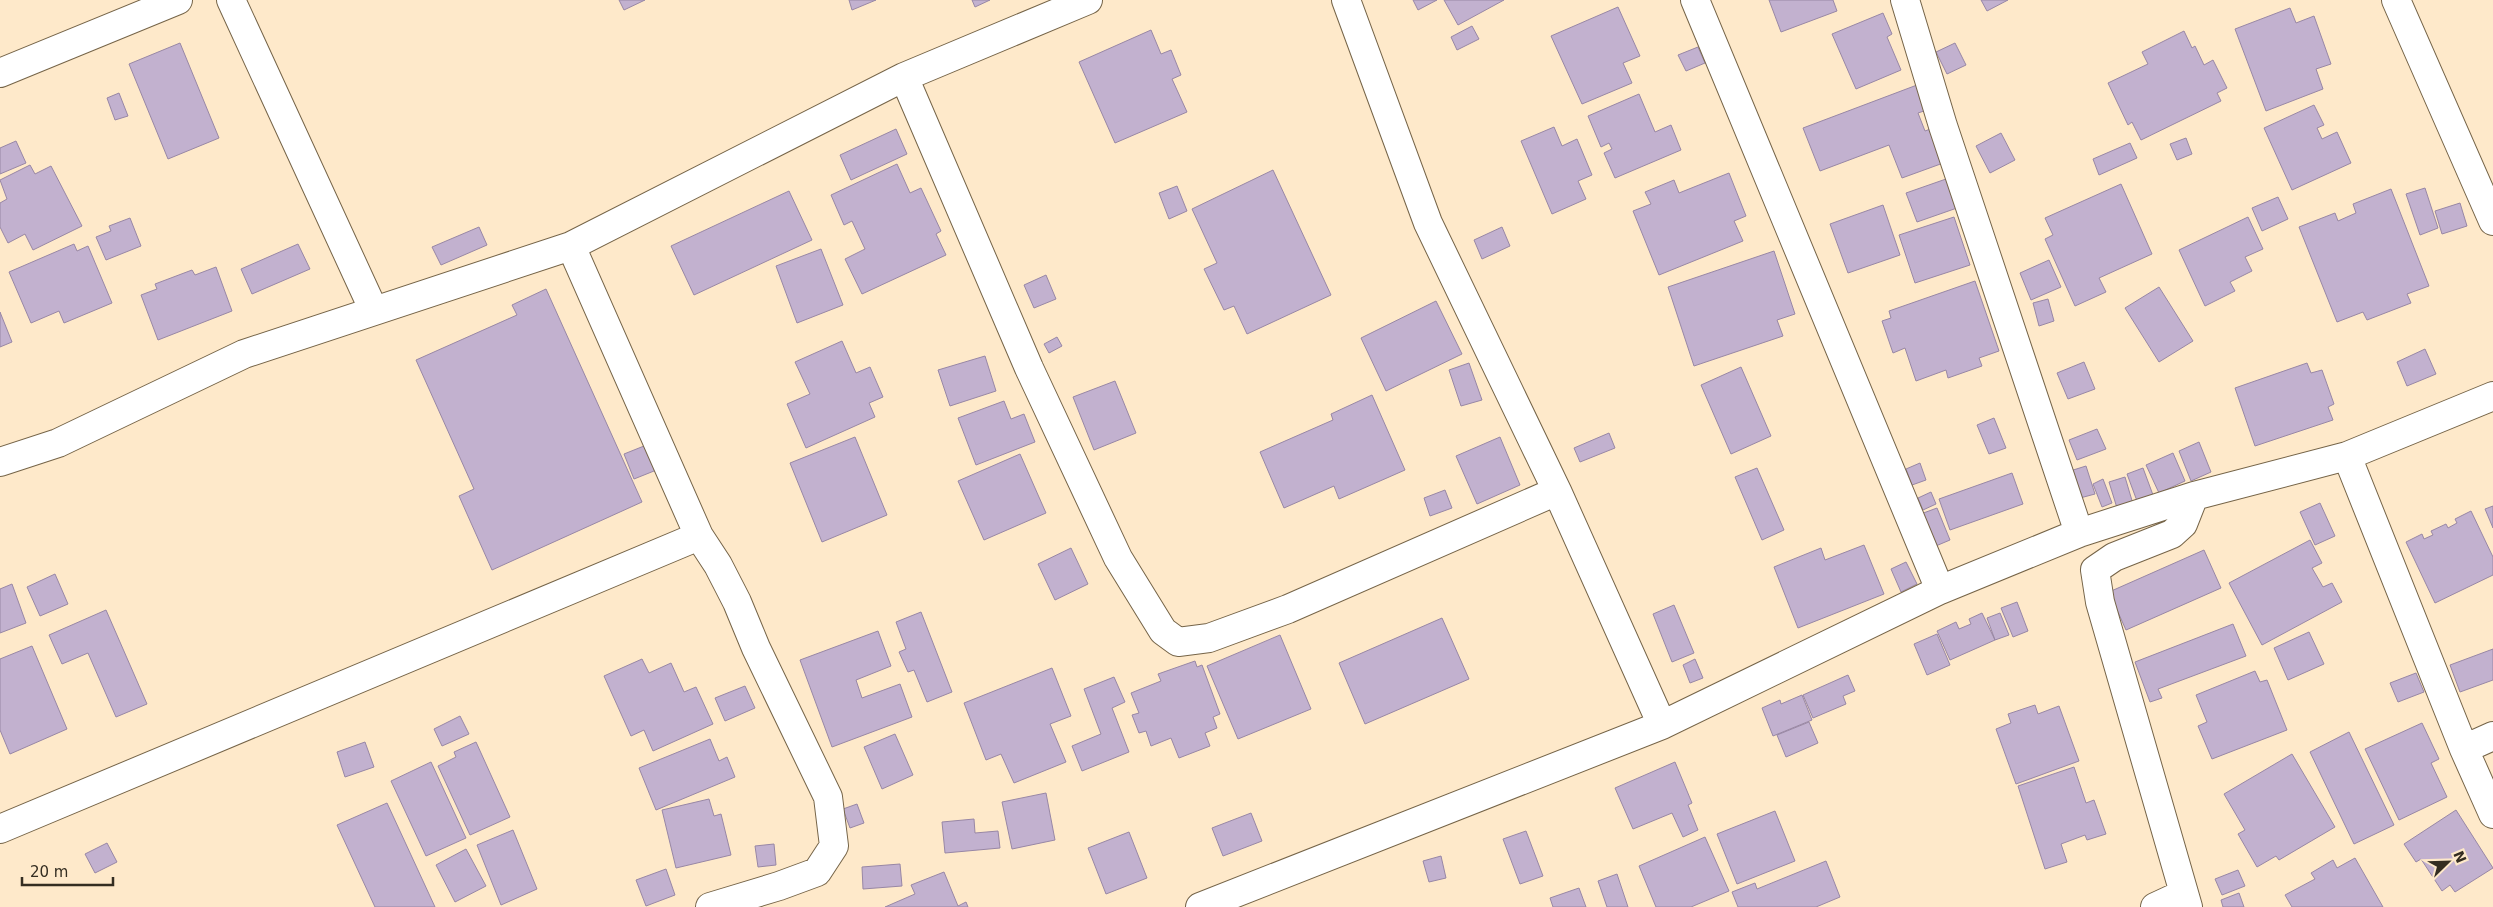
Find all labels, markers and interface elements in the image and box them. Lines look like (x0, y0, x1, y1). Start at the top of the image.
north arrow (2423, 837, 2473, 887)
text: N (2450, 848, 2470, 865)
scale bar (22, 854, 114, 886)
text: 20 m (30, 863, 68, 881)

